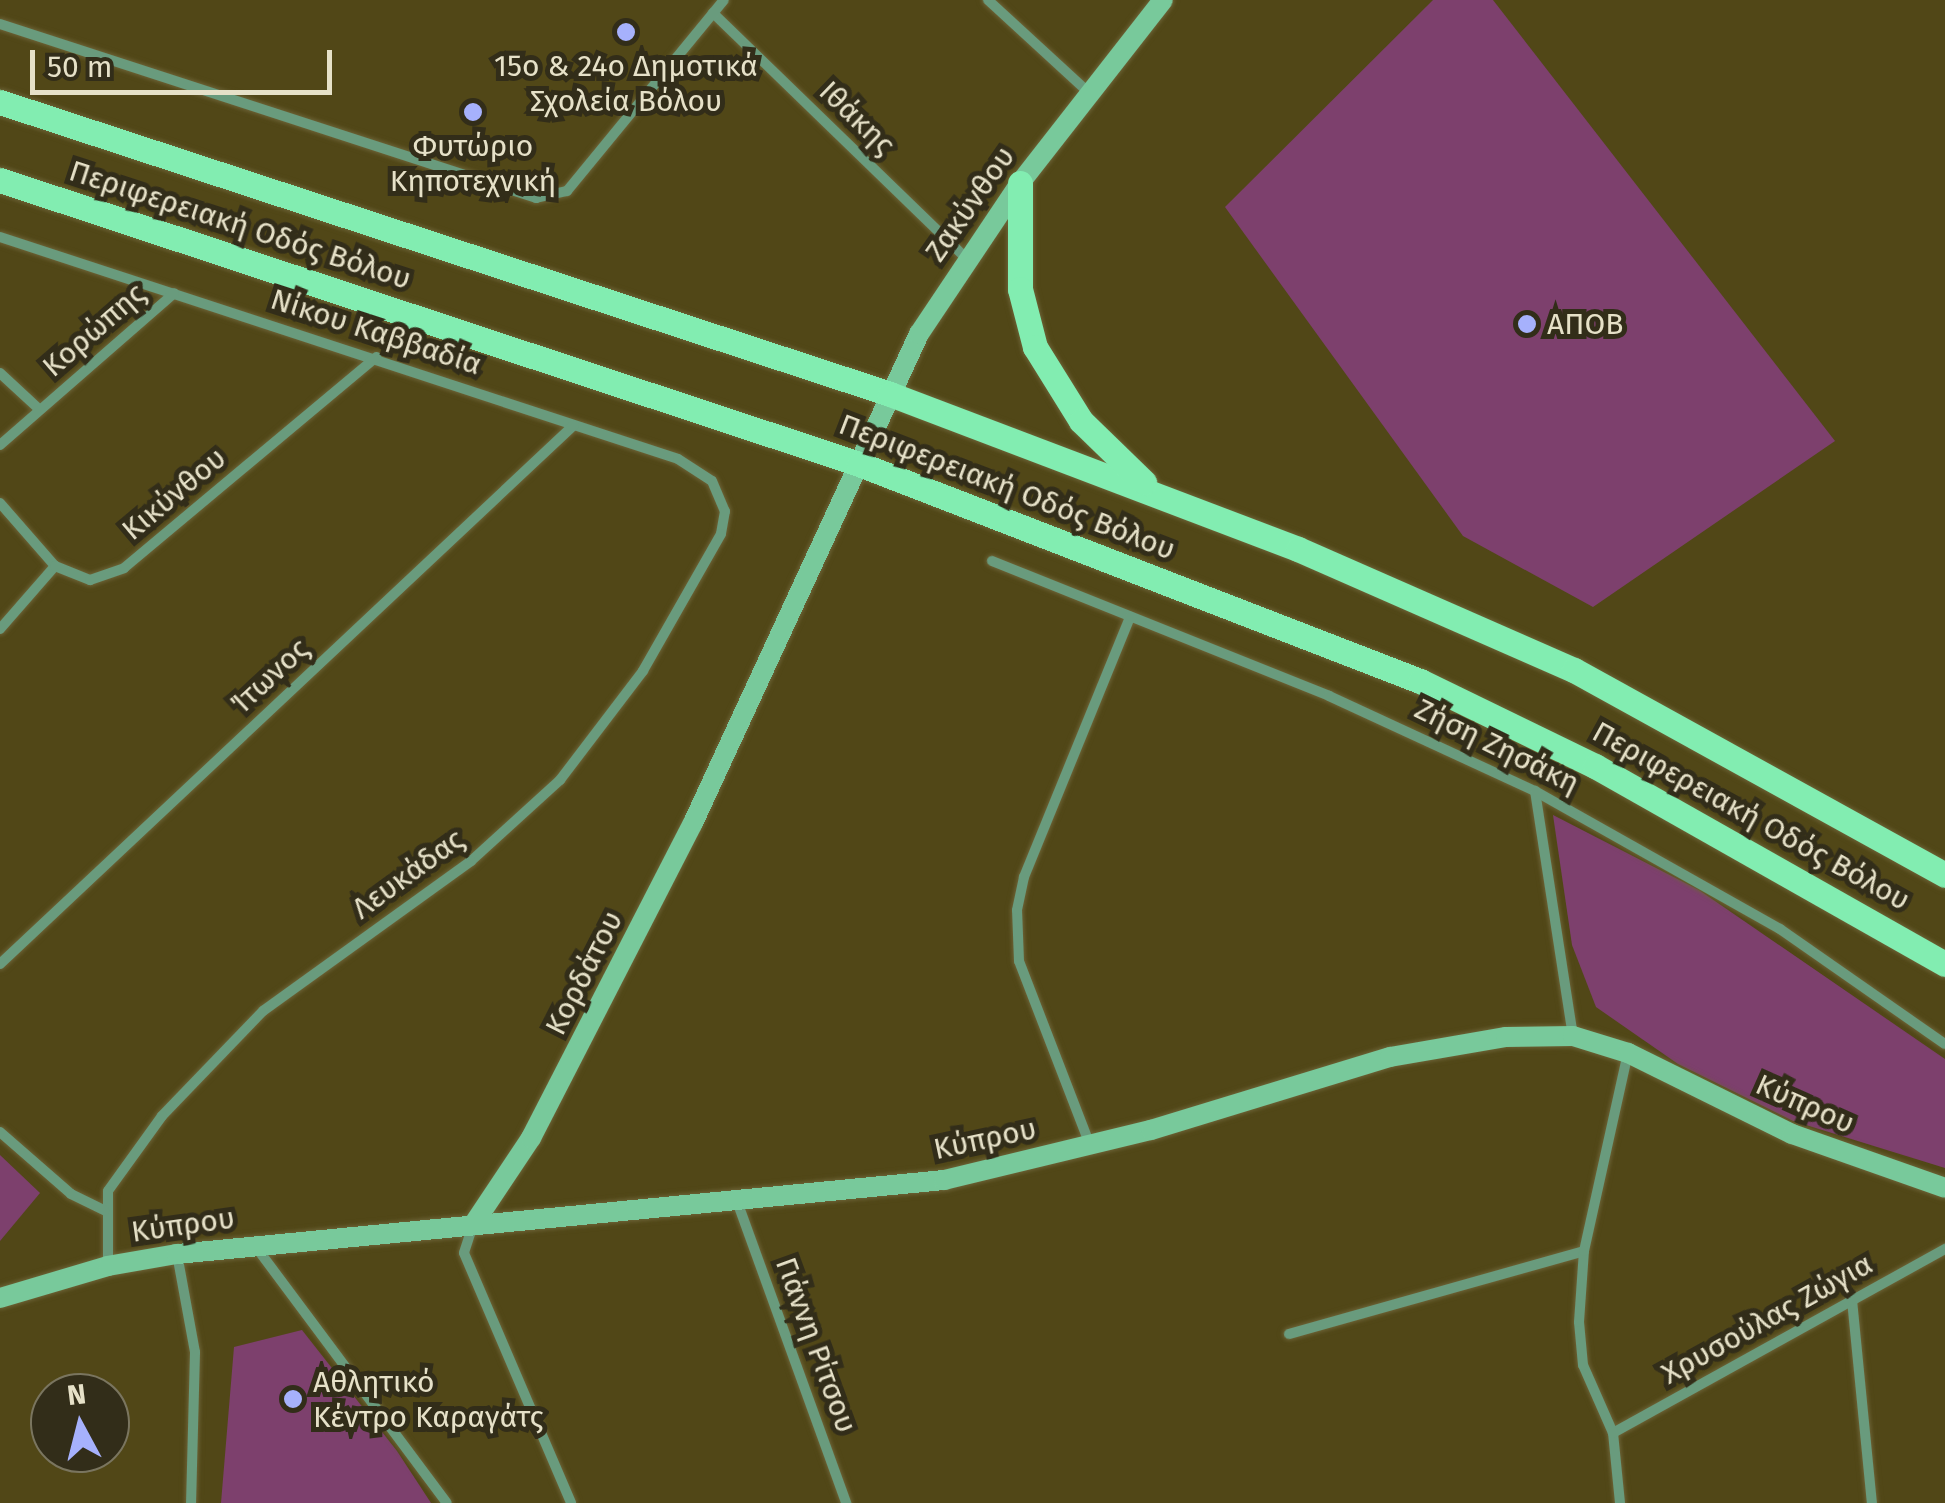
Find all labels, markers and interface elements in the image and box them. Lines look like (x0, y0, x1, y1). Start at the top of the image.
marker: 15ο & 24ο Δημοτικά Σχολεία Βόλου (615, 21, 637, 43)
scale bar (35, 30, 338, 92)
place label: 15ο & 24ο Δημοτικά Σχολεία Βόλου (494, 48, 758, 118)
text: 50 m (47, 49, 112, 85)
street label: Ιθάκης (812, 73, 902, 163)
marker: Φυτώριο Κηποτεχνική (462, 101, 484, 123)
place label: Φυτώριο Κηποτεχνική (390, 128, 556, 198)
street label: Ζακύνθου (917, 140, 1023, 268)
street label: Περιφερειακή Οδός Βόλου (65, 153, 415, 297)
street label: Κορώπης (35, 275, 153, 385)
street label: Νίκου Καββαδία (266, 281, 486, 383)
place label: ΑΠΟΒ (1547, 306, 1623, 342)
marker: ΑΠΟΒ (1516, 313, 1538, 335)
street label: Περιφερειακή Οδός Βόλου (834, 406, 1180, 568)
street label: Κικύνθου (115, 440, 233, 548)
street label: Ίτωνος (223, 631, 317, 721)
street label: Ζήση Ζησάκη (1409, 691, 1585, 801)
street label: Περιφερειακή Οδός Βόλου (1586, 714, 1916, 918)
street label: Λευκάδας (345, 821, 471, 927)
street label: Κορδάτου (537, 905, 631, 1041)
street label: Κύπρου (1750, 1066, 1860, 1142)
street label: Κύπρου (930, 1111, 1040, 1167)
street label: Κύπρου (129, 1200, 237, 1250)
street label: Χρυσούλας Ζώγια (1655, 1246, 1879, 1392)
street label: Γιάννη Ρίτσου (768, 1252, 864, 1438)
place label: Αθλητικό Κέντρο Καραγάτς (313, 1364, 544, 1434)
north arrow (30, 1373, 130, 1473)
text: N (65, 1377, 88, 1412)
marker: Αθλητικό Κέντρο Καραγάτς (282, 1388, 304, 1410)

